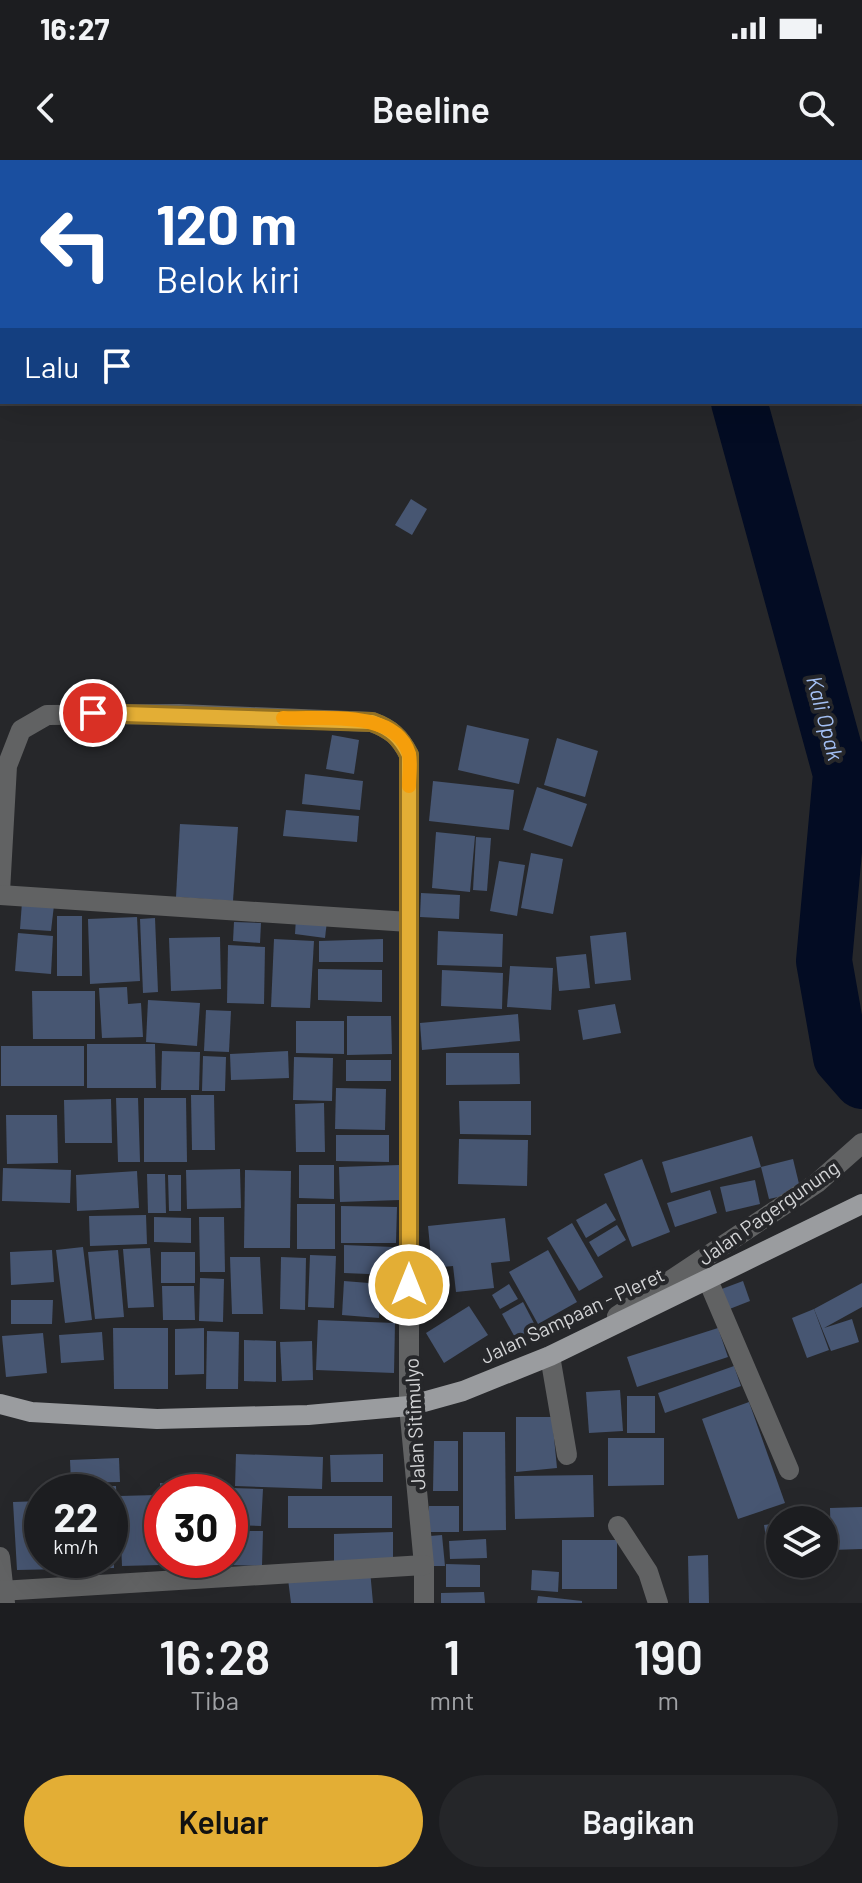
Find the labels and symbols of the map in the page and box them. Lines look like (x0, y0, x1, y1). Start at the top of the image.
water label: Kali Opak (802, 673, 850, 763)
pin (59, 679, 127, 747)
street label: Jalan Pagergunung (693, 1155, 843, 1269)
position arrow (367, 1243, 451, 1327)
street label: Jalan Sampaan - Pleret (476, 1262, 668, 1368)
street label: Jalan Sitimulyo (399, 1357, 429, 1491)
speed limit sign: 30 (144, 1474, 248, 1578)

